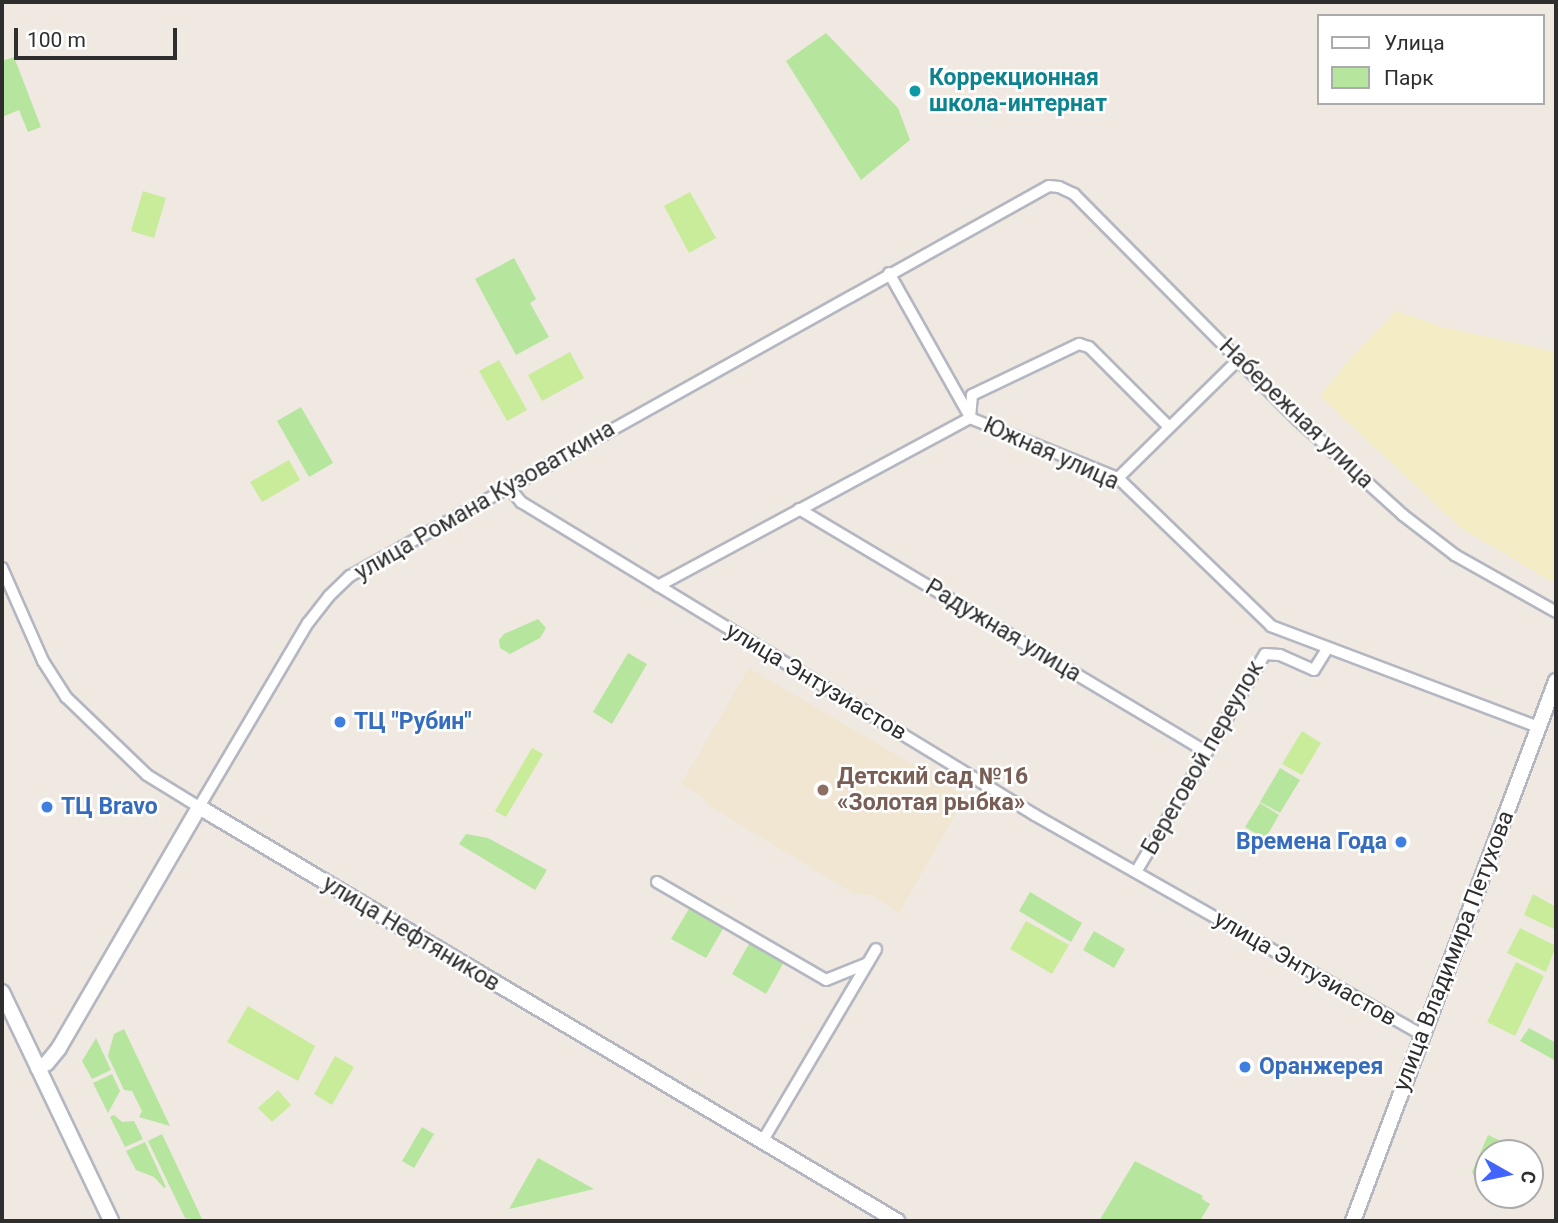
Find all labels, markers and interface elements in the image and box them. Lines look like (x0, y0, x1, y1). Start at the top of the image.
scale bar (18, 14, 180, 58)
legend (1316, 14, 1544, 105)
text: 100 m (27, 28, 86, 52)
text: Улица (1384, 31, 1445, 55)
place label: Коррекционная школа-интернат (929, 64, 1107, 118)
text: Парк (1384, 66, 1434, 90)
marker: Коррекционная школа-интернат (907, 83, 923, 99)
street label: Набережная улица (1213, 333, 1379, 495)
street label: Южная улица (979, 412, 1123, 496)
street label: улица Романа Кузоваткина (350, 415, 620, 587)
street label: Радужная улица (920, 574, 1086, 688)
street label: улица Энтузиастов (721, 617, 911, 747)
street label: Береговой переулок (1136, 656, 1270, 860)
place label: ТЦ "Рубин" (354, 708, 472, 736)
marker: ТЦ "Рубин" (332, 714, 348, 730)
place label: Детский сад №16 «Золотая рыбка» (837, 763, 1028, 817)
marker: Детский сад №16 «Золотая рыбка» (815, 782, 831, 798)
place label: ТЦ Bravo (61, 793, 158, 821)
marker: ТЦ Bravo (39, 799, 55, 815)
street label: улица Владимира Петухова (1388, 807, 1520, 1095)
place label: Времена Года (1236, 828, 1387, 856)
marker: Времена Года (1393, 834, 1409, 850)
street label: улица Нефтяников (317, 870, 505, 998)
street label: улица Энтузиастов (1209, 906, 1401, 1032)
place label: Оранжерея (1259, 1053, 1383, 1081)
marker: Оранжерея (1237, 1059, 1253, 1075)
north arrow (1474, 1139, 1544, 1209)
text: С (1516, 1169, 1541, 1185)

